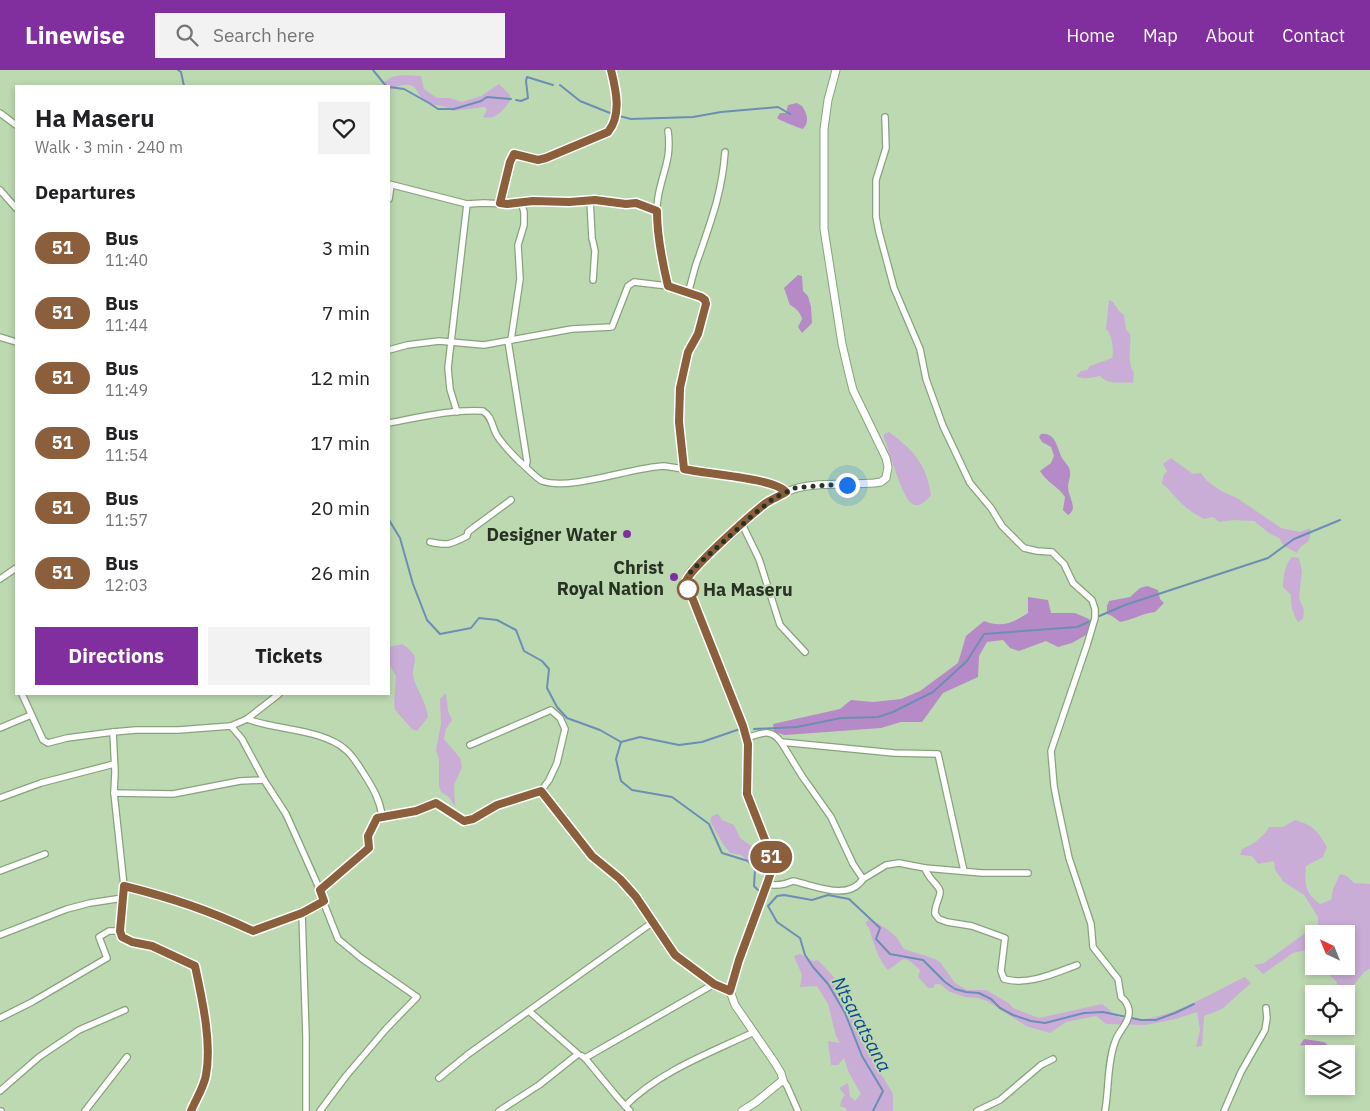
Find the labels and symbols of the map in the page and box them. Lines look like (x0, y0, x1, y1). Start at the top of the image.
your location (835, 473, 860, 498)
place label: Designer Water (487, 523, 617, 546)
marker: Designer Water (621, 528, 633, 540)
place label: Christ Royal Nation (557, 556, 664, 600)
marker: Christ Royal Nation (668, 571, 680, 583)
marker: Ha Maseru (677, 578, 699, 600)
place label: Ha Maseru (703, 578, 793, 601)
line badge: 51 (748, 841, 794, 873)
north arrow (1305, 925, 1355, 975)
water label: Ntsaratsana (827, 972, 897, 1076)

